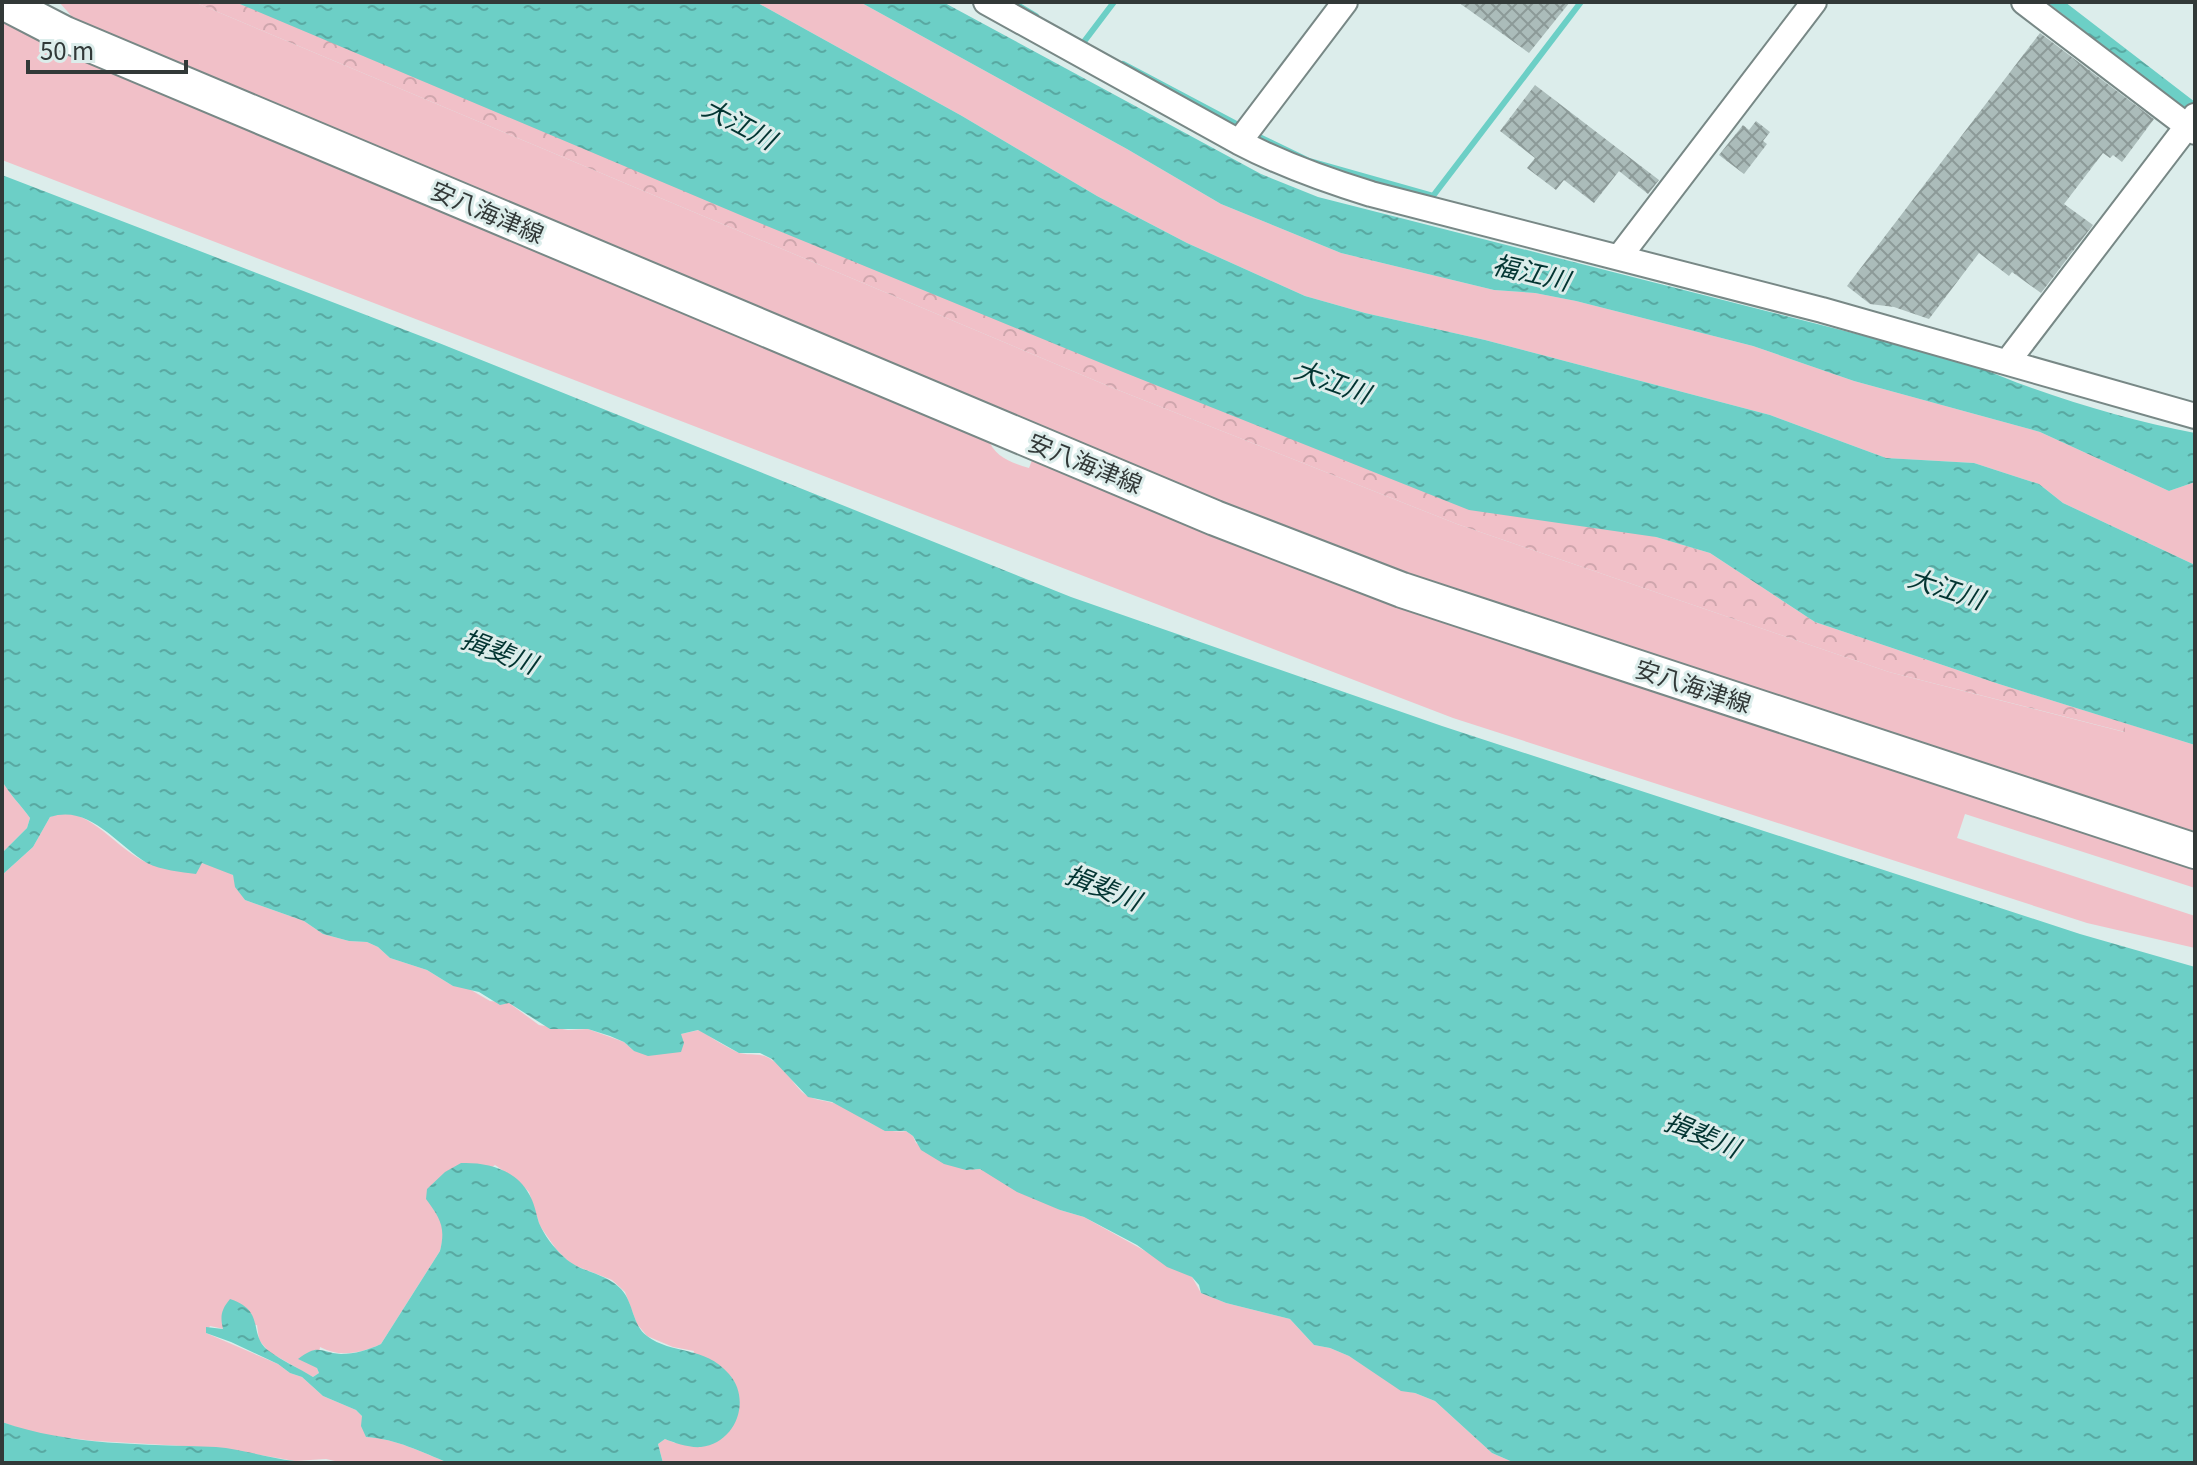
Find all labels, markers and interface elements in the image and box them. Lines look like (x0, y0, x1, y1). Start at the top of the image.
scale bar (28, 24, 186, 74)
text: 50 m (40, 32, 94, 67)
water label: 大江川 (697, 87, 786, 158)
street label: 安八海津線 (426, 171, 550, 250)
water label: 福江川 (1489, 244, 1577, 298)
water label: 大江川 (1290, 349, 1379, 411)
street label: 安八海津線 (1024, 423, 1148, 500)
water label: 大江川 (1904, 557, 1992, 617)
water label: 揖斐川 (457, 618, 546, 682)
street label: 安八海津線 (1631, 649, 1756, 720)
water label: 揖斐川 (1061, 854, 1150, 919)
water label: 揖斐川 (1660, 1101, 1749, 1166)

